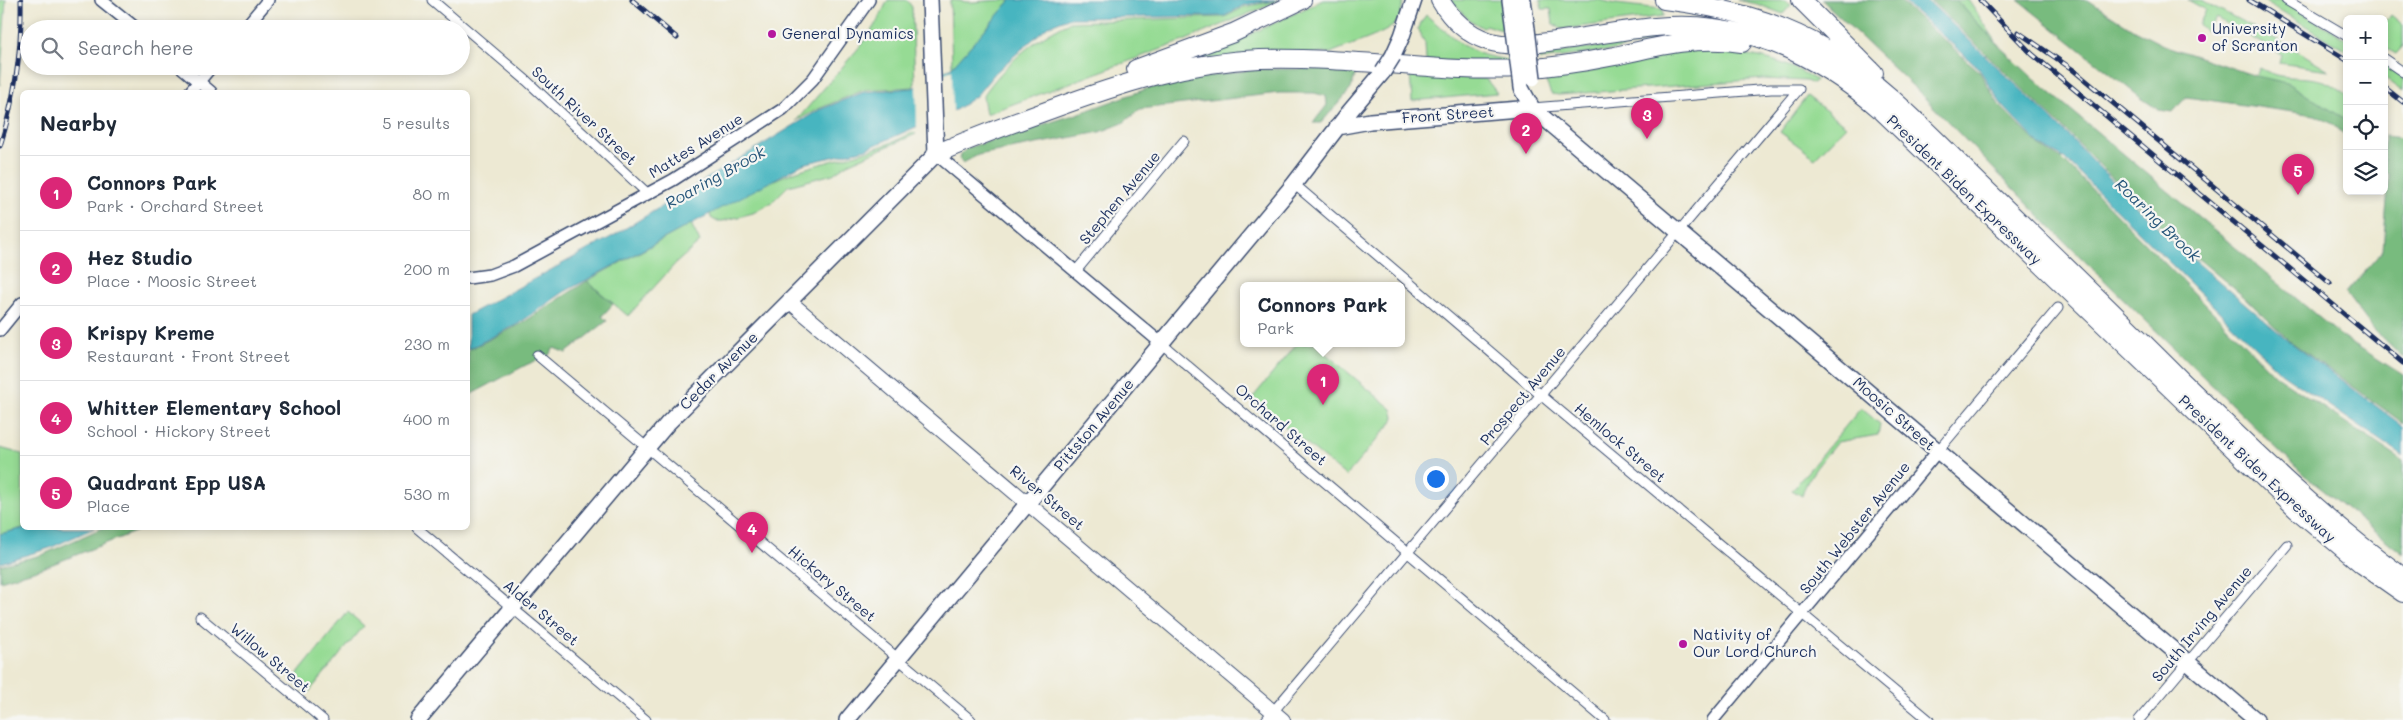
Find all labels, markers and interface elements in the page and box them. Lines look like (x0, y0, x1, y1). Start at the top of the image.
map controls (2343, 15, 2388, 195)
button: + (2343, 15, 2388, 60)
place label: University of Scranton (2212, 18, 2298, 55)
search box (20, 20, 470, 75)
place label: General Dynamics (782, 23, 914, 43)
marker: General Dynamics (766, 28, 778, 40)
marker: University of Scranton (2196, 32, 2208, 44)
icon: search (38, 34, 66, 62)
text: Search here (78, 35, 194, 60)
button: − (2343, 60, 2388, 105)
street label: South River Street (528, 61, 642, 169)
pin: 3 (1631, 98, 1663, 139)
street label: Front Street (1401, 101, 1495, 127)
button: locate (2343, 105, 2388, 150)
street label: Mattes Avenue (644, 108, 746, 182)
text: Nearby (40, 109, 117, 136)
street label: President Biden Expressway (1883, 110, 2047, 269)
text: 5 results (382, 112, 450, 133)
pin: 2 (1510, 113, 1542, 154)
water label: Roaring Brook (661, 140, 769, 213)
street label: Stephen Avenue (1074, 146, 1164, 248)
button: layers (2343, 150, 2388, 195)
pin: 5 (2282, 154, 2314, 195)
text: Connors Park (87, 170, 217, 195)
water label: Roaring Brook (2111, 173, 2206, 266)
text: 1 (52, 183, 60, 204)
text: 80 m (413, 183, 450, 204)
text: Park · Orchard Street (87, 195, 264, 216)
text: Hez Studio (87, 245, 192, 270)
text: 2 (52, 258, 60, 279)
text: 200 m (403, 258, 450, 279)
text: Place · Moosic Street (87, 270, 257, 291)
popup (1240, 282, 1405, 347)
text: Connors Park (1257, 292, 1388, 317)
text: Park (1257, 317, 1294, 338)
text: Krispy Kreme (87, 320, 215, 345)
street label: Cedar Avenue (675, 327, 762, 414)
text: 3 (51, 333, 61, 354)
text: 230 m (404, 333, 450, 354)
street label: Prospect Avenue (1475, 342, 1570, 449)
text: Restaurant · Front Street (87, 345, 290, 366)
pin: 1 (1307, 364, 1339, 405)
street label: Moosic Street (1849, 372, 1940, 455)
street label: Pittston Avenue (1049, 374, 1138, 475)
street label: Orchard Street (1231, 379, 1332, 470)
street label: President Biden Expressway (2175, 390, 2341, 547)
text: Whitter Elementary School (87, 395, 341, 420)
street label: Hemlock Street (1571, 398, 1671, 487)
text: 4 (51, 408, 61, 429)
text: 400 m (403, 408, 450, 429)
text: School · Hickory Street (87, 420, 271, 441)
street label: South Webster Avenue (1795, 457, 1914, 598)
street label: River Street (1006, 460, 1089, 534)
your location (1423, 466, 1449, 492)
text: Quadrant Epp USA (87, 470, 266, 495)
text: 5 (51, 483, 61, 504)
text: 530 m (404, 483, 450, 504)
text: Place (87, 495, 130, 516)
pin: 4 (736, 512, 768, 553)
street label: Hickory Street (785, 541, 881, 626)
street label: South Irving Avenue (2147, 561, 2256, 686)
street label: Alder Street (500, 575, 584, 650)
street label: Willow Street (227, 618, 315, 697)
place label: Nativity of Our Lord Church (1693, 624, 1816, 661)
marker: Nativity of Our Lord Church (1677, 638, 1689, 650)

